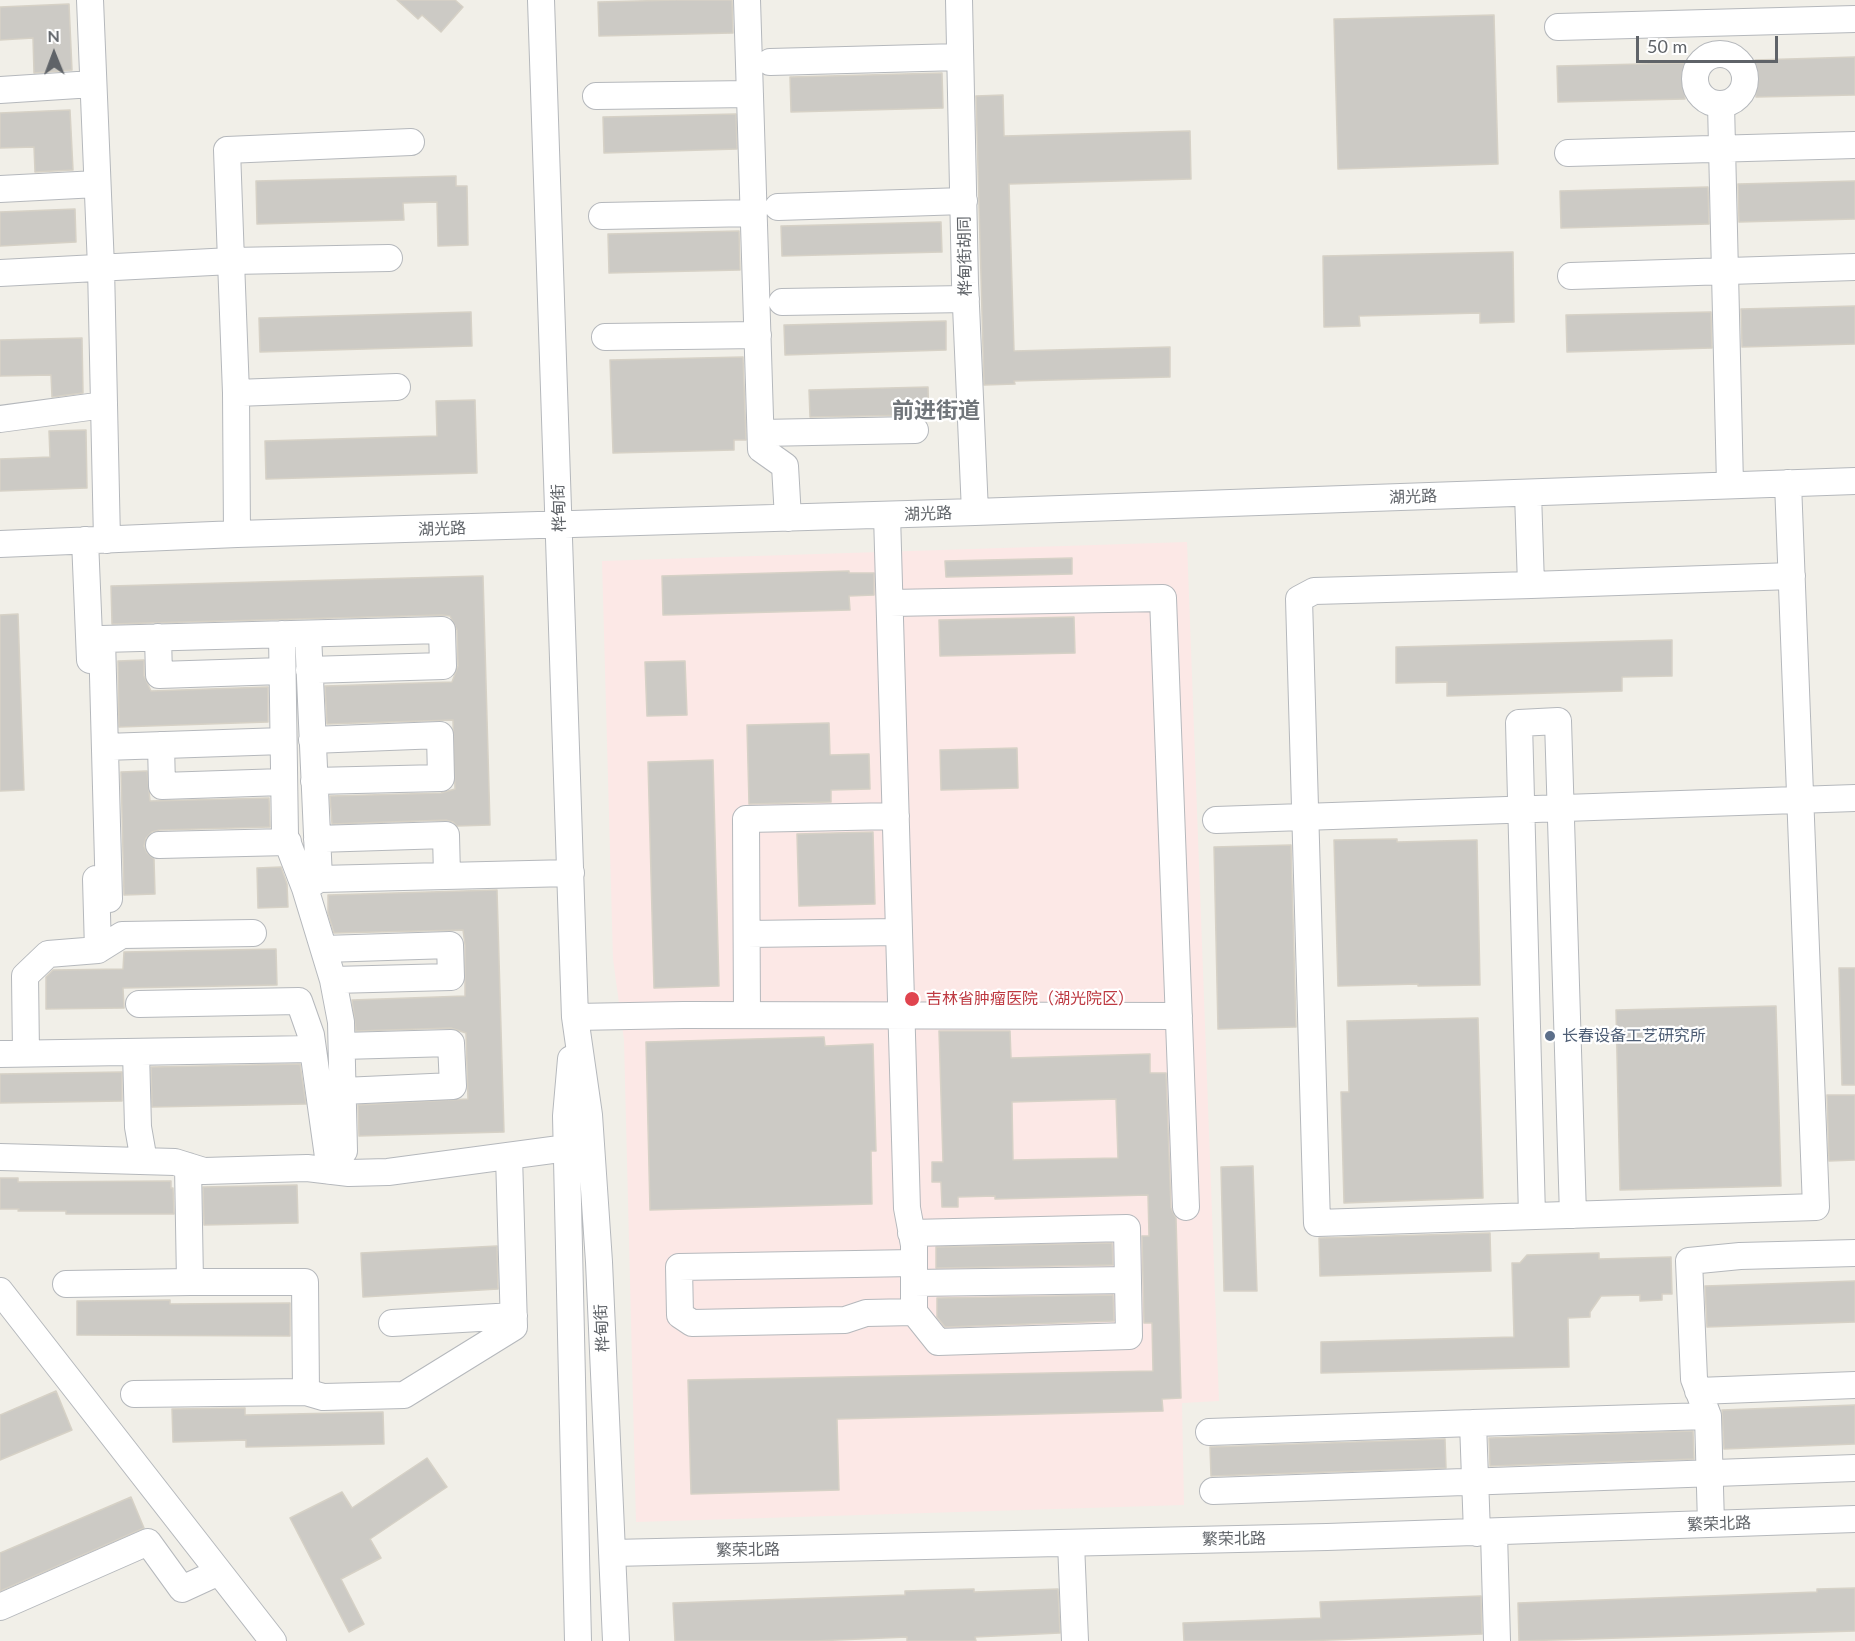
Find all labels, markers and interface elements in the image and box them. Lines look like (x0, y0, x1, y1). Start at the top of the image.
north arrow (24, 24, 84, 84)
scale bar (1639, 24, 1782, 62)
text: N (47, 26, 60, 45)
text: 50 m (1647, 35, 1687, 57)
street label: 桦甸街胡同 (955, 216, 975, 296)
district label: 前进街道 (892, 398, 980, 424)
street label: 桦甸街 (549, 484, 569, 532)
street label: 湖光路 (1389, 487, 1437, 507)
street label: 湖光路 (904, 504, 952, 524)
street label: 湖光路 (418, 519, 466, 539)
place label: 吉林省肿瘤医院（湖光院区） (926, 989, 1134, 1009)
marker: 吉林省肿瘤医院（湖光院区） (903, 990, 921, 1008)
place label: 长春设备工艺研究所 (1562, 1026, 1706, 1046)
marker: 长春设备工艺研究所 (1543, 1029, 1557, 1043)
street label: 桦甸街 (591, 1304, 613, 1352)
street label: 繁荣北路 (1687, 1513, 1751, 1535)
street label: 繁荣北路 (1202, 1529, 1266, 1549)
street label: 繁荣北路 (716, 1540, 780, 1560)

